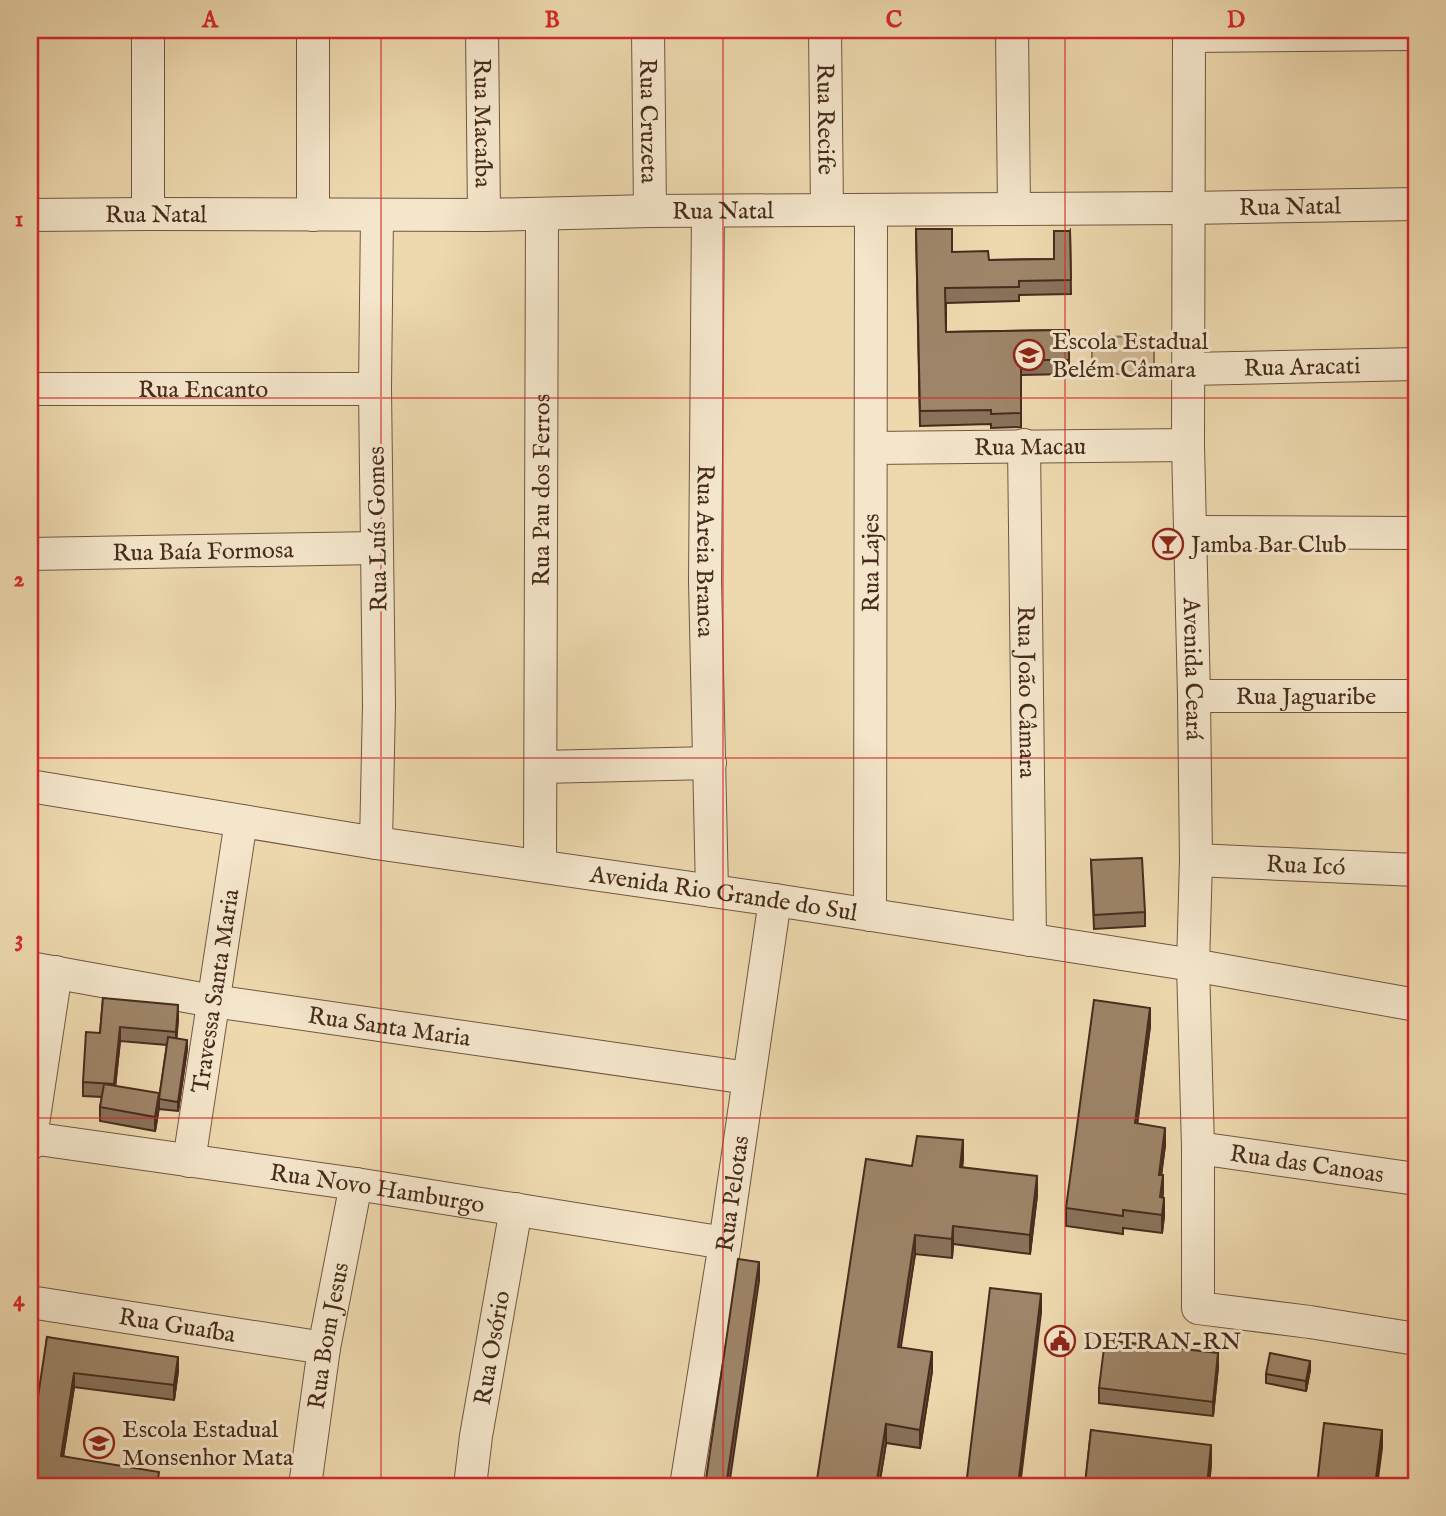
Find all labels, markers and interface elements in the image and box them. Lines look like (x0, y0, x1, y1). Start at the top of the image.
text: A (201, 6, 219, 35)
text: B (544, 6, 560, 35)
text: C (886, 6, 903, 35)
text: D (1227, 6, 1245, 35)
street label: Rua Macaíba (465, 58, 498, 189)
street label: Rua Cruzeta (631, 58, 664, 184)
street label: Rua Recife (808, 63, 841, 175)
street label: Rua Natal (1239, 191, 1342, 224)
street label: Rua Natal (672, 196, 774, 228)
street label: Rua Natal (105, 200, 207, 231)
text: 1 (15, 205, 23, 234)
place label: Escola Estadual Belém Câmara (1052, 327, 1209, 386)
school or university icon: Escola Estadual Belém Câmara (1012, 338, 1046, 372)
street label: Rua Aracati (1243, 351, 1361, 385)
street label: Rua Encanto (138, 375, 268, 406)
street label: Rua Pau dos Ferros (527, 394, 558, 586)
street label: Rua Macau (974, 432, 1086, 464)
street label: Rua Luís Gomes (362, 446, 395, 612)
street label: Rua Areia Branca (688, 464, 720, 638)
street label: Rua Lajes (856, 514, 888, 612)
bar icon: Jamba Bar Club (1151, 527, 1185, 561)
place label: Jamba Bar Club (1188, 530, 1347, 561)
street label: Rua Baía Formosa (112, 535, 295, 570)
text: 2 (14, 565, 25, 594)
street label: Avenida Ceará (1175, 596, 1209, 741)
street label: Rua João Câmara (1009, 606, 1042, 779)
street label: Rua Jaguaribe (1236, 682, 1376, 713)
street label: Rua Icó (1265, 849, 1346, 884)
street label: Avenida Rio Grande do Sul (587, 860, 860, 930)
street label: Travessa Santa Maria (186, 886, 248, 1096)
text: 3 (15, 925, 23, 954)
street label: Rua Santa Maria (306, 1001, 473, 1055)
street label: Rua Pelotas (710, 1134, 757, 1254)
street label: Rua das Canoas (1228, 1139, 1386, 1191)
street label: Rua Novo Hamburgo (268, 1158, 487, 1221)
street label: Rua Bom Jesus (302, 1260, 357, 1411)
text: 4 (13, 1285, 25, 1314)
street label: Rua Osório (468, 1288, 518, 1408)
street label: Rua Guaíba (116, 1302, 238, 1351)
public building icon: DETRAN-RN (1043, 1324, 1077, 1358)
place label: DETRAN-RN (1083, 1327, 1241, 1358)
place label: Escola Estadual Monsenhor Mata (122, 1415, 294, 1474)
school or university icon: Escola Estadual Monsenhor Mata (82, 1426, 116, 1460)

